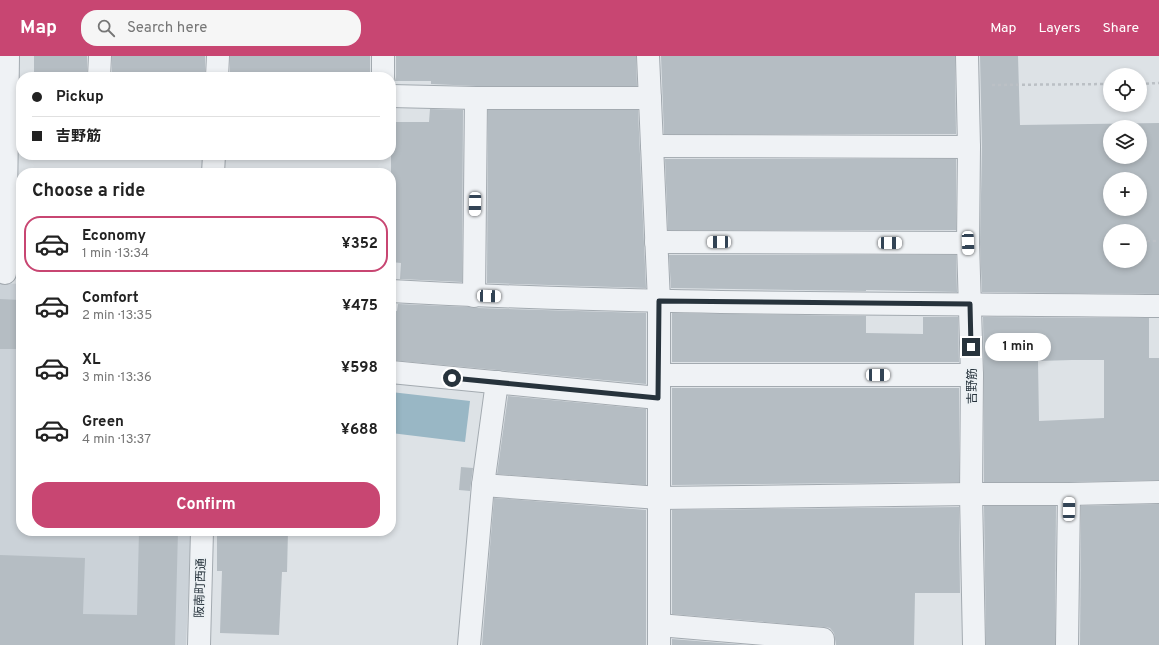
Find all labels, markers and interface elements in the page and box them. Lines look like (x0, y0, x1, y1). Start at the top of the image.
search box (81, 10, 361, 46)
text: Map (20, 16, 57, 40)
icon: search (95, 17, 117, 39)
text: Search here (127, 19, 207, 38)
text: Map (990, 20, 1016, 37)
text: Layers (1038, 20, 1080, 37)
text: Share (1102, 20, 1139, 37)
map controls (1103, 68, 1147, 268)
button: locate (1103, 68, 1147, 112)
text: Pickup (56, 88, 104, 107)
button: layers (1103, 120, 1147, 164)
text: 吉野筋 (56, 128, 101, 147)
button: + (1103, 172, 1147, 216)
text: Choose a ride (32, 180, 145, 203)
car (469, 192, 481, 216)
button: − (1103, 224, 1147, 268)
icon: car (34, 226, 70, 262)
text: Economy (82, 227, 146, 246)
car (962, 231, 974, 255)
text: ¥352 (342, 235, 378, 254)
car (707, 236, 731, 248)
car (878, 237, 902, 249)
text: 1 min · 13:34 (82, 246, 149, 262)
icon: car (34, 288, 70, 324)
text: Comfort (82, 289, 139, 308)
car (477, 290, 501, 302)
text: ¥475 (342, 297, 378, 316)
text: 2 min · 13:35 (82, 308, 152, 324)
callout: 1 min (985, 333, 1051, 361)
route end (962, 338, 980, 356)
text: 1 min (1002, 339, 1034, 355)
icon: car (34, 350, 70, 386)
text: XL (82, 351, 100, 370)
text: ¥598 (341, 359, 378, 378)
street label: 吉野筋 (965, 368, 981, 404)
route start (443, 369, 461, 387)
car (866, 369, 890, 381)
text: 3 min · 13:36 (82, 370, 152, 386)
icon: car (34, 412, 70, 448)
text: Green (82, 413, 124, 432)
text: ¥688 (341, 421, 378, 440)
text: 4 min · 13:37 (82, 432, 151, 448)
button: Confirm (32, 482, 380, 528)
car (1063, 497, 1075, 521)
street label: 阪南町西通 (192, 558, 210, 618)

